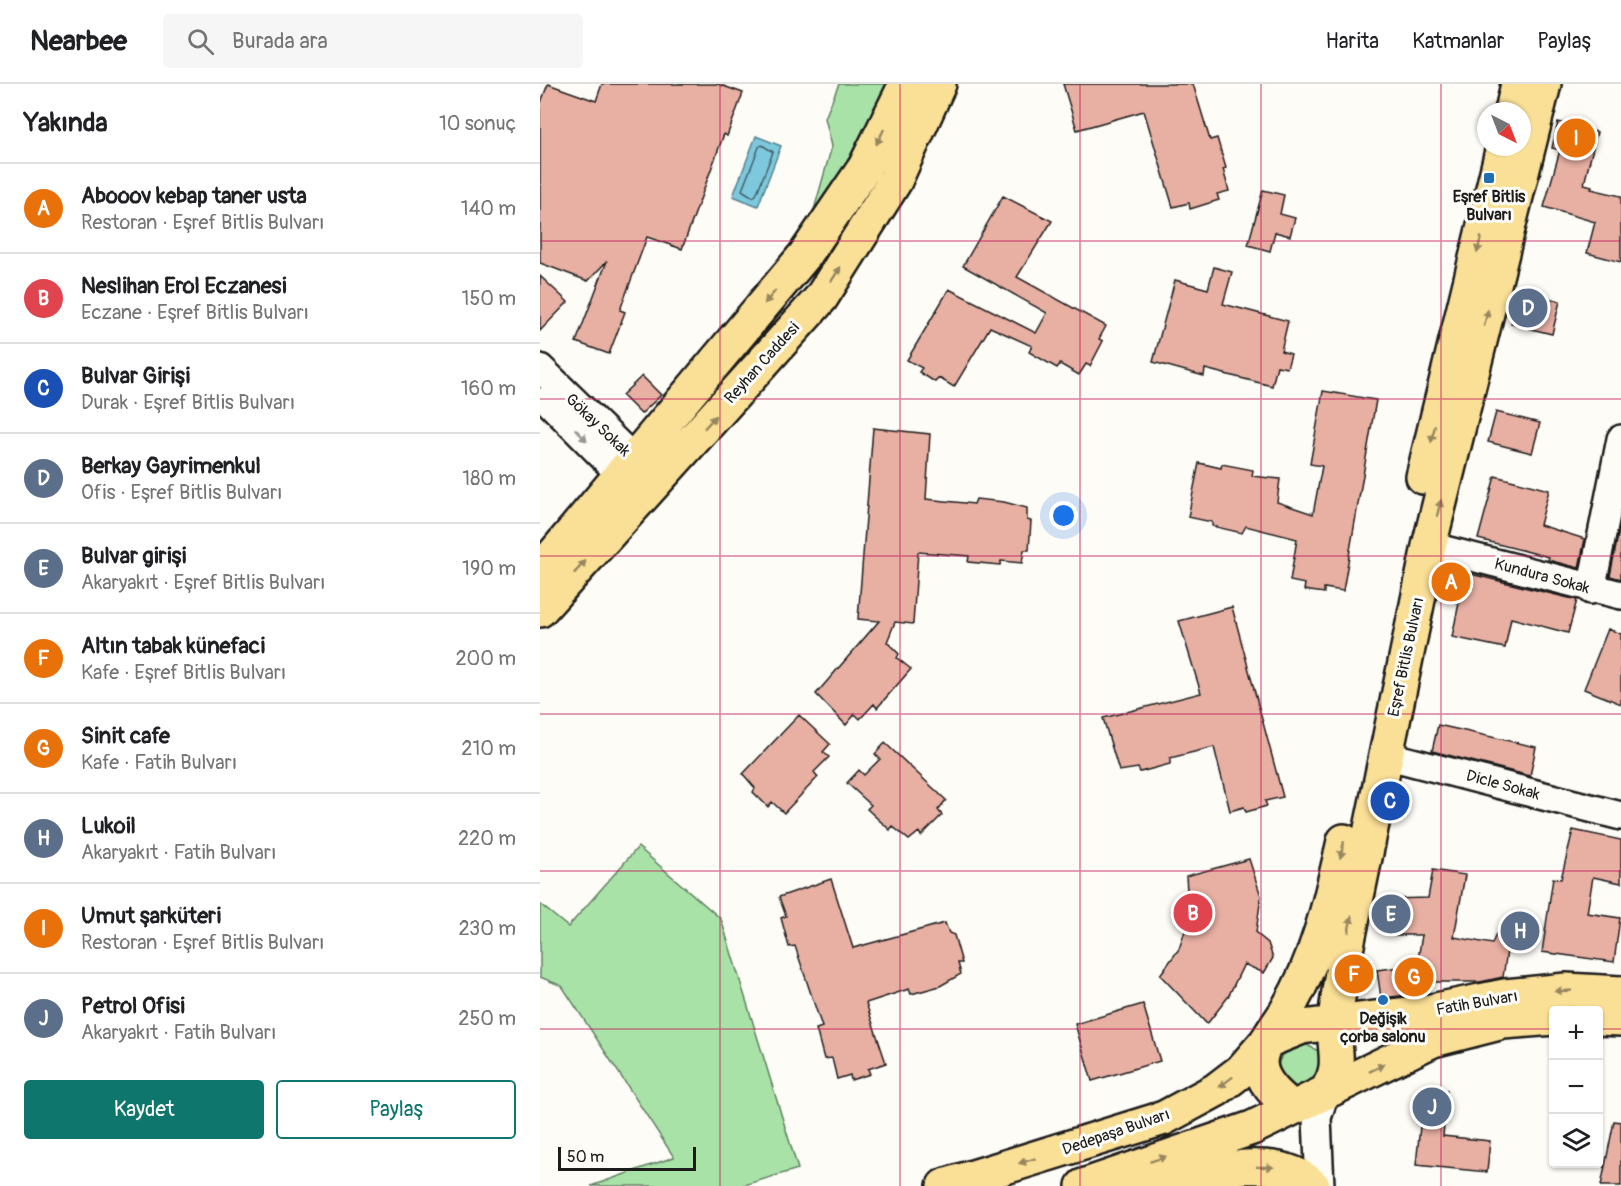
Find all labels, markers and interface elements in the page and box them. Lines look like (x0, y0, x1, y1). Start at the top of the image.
search box (163, 14, 583, 68)
text: Nearbee (30, 24, 127, 59)
icon: search (184, 25, 217, 58)
text: Burada ara (232, 27, 328, 55)
text: Harita (1326, 28, 1379, 55)
text: Katmanlar (1412, 28, 1504, 55)
text: Paylaş (1537, 28, 1591, 55)
north arrow (1477, 102, 1531, 156)
text: Yakında (24, 107, 108, 139)
text: 10 sonuç (439, 111, 516, 136)
pin: I (1556, 116, 1596, 160)
one-way arrow (876, 128, 885, 145)
marker: Eşref Bitlis Bulvarı (1482, 171, 1496, 185)
text: Abooov kebap taner usta (81, 182, 307, 210)
place label: Eşref Bitlis Bulvarı (1453, 187, 1526, 225)
text: A (37, 196, 50, 221)
text: 140 m (461, 196, 516, 221)
text: Restoran · Eşref Bitlis Bulvarı (81, 210, 324, 235)
one-way arrow (1474, 235, 1484, 254)
one-way arrow (830, 266, 841, 282)
text: Neslihan Erol Eczanesi (81, 272, 286, 300)
text: B (38, 286, 49, 311)
text: 150 m (462, 286, 516, 311)
pin: D (1508, 286, 1548, 330)
one-way arrow (764, 289, 777, 304)
text: Eczane · Eşref Bitlis Bulvarı (81, 300, 309, 325)
one-way arrow (1481, 309, 1491, 328)
street label: Reyhan Caddesi (720, 318, 804, 408)
text: Bulvar Girişi (81, 362, 190, 390)
text: C (37, 376, 50, 401)
text: 160 m (461, 376, 516, 401)
street label: Gökay Sokak (561, 389, 635, 461)
text: Durak · Eşref Bitlis Bulvarı (81, 390, 295, 415)
one-way arrow (703, 415, 716, 430)
one-way arrow (1428, 425, 1437, 444)
one-way arrow (574, 427, 588, 442)
text: Berkay Gayrimenkul (81, 452, 261, 480)
text: D (37, 466, 50, 491)
text: 180 m (462, 466, 516, 491)
text: Ofis · Eşref Bitlis Bulvarı (81, 480, 282, 505)
one-way arrow (1434, 498, 1444, 517)
your location (1049, 501, 1078, 530)
text: Bulvar girişi (81, 542, 186, 570)
street label: Kundura Sokak (1492, 554, 1592, 598)
text: E (38, 556, 49, 581)
text: 190 m (462, 556, 516, 581)
one-way arrow (573, 560, 587, 575)
pin: A (1432, 560, 1470, 604)
text: Akaryakıt · Eşref Bitlis Bulvarı (81, 570, 325, 595)
street label: Eşref Bitlis Bulvarı (1384, 595, 1428, 719)
text: Altın tabak künefaci (81, 632, 265, 660)
text: F (37, 646, 50, 671)
text: 200 m (455, 646, 516, 671)
text: Kafe · Eşref Bitlis Bulvarı (81, 660, 286, 685)
text: Sinit cafe (81, 722, 170, 750)
text: G (37, 736, 50, 761)
text: 210 m (461, 736, 516, 761)
text: Kafe · Fatih Bulvarı (81, 750, 237, 775)
street label: Dicle Sokak (1464, 766, 1542, 805)
pin: C (1370, 778, 1410, 824)
text: Lukoil (81, 812, 136, 840)
text: H (37, 826, 50, 851)
text: 220 m (458, 826, 516, 851)
text: Akaryakıt · Fatih Bulvarı (81, 840, 276, 865)
one-way arrow (1337, 841, 1346, 860)
pin: B (1174, 890, 1212, 936)
pin: E (1372, 892, 1410, 936)
text: Umut şarküteri (81, 902, 221, 930)
pin: H (1500, 908, 1540, 954)
one-way arrow (1346, 915, 1355, 934)
text: I (41, 916, 46, 941)
text: 230 m (459, 916, 516, 941)
text: Restoran · Eşref Bitlis Bulvarı (81, 930, 324, 955)
pin: F (1334, 952, 1374, 996)
pin: G (1394, 954, 1434, 1000)
street label: Fatih Bulvarı (1435, 986, 1519, 1020)
one-way arrow (1553, 986, 1572, 995)
text: Petrol Ofisi (81, 992, 185, 1020)
marker: Değişik çorba salonu (1376, 993, 1390, 1007)
text: J (39, 1006, 48, 1031)
text: 250 m (458, 1006, 516, 1031)
map controls (1549, 1006, 1603, 1168)
button: + (1549, 1006, 1603, 1060)
place label: Değişik çorba salonu (1339, 1009, 1426, 1047)
text: Akaryakıt · Fatih Bulvarı (81, 1020, 276, 1045)
button: − (1549, 1060, 1603, 1114)
one-way arrow (1369, 1063, 1386, 1072)
one-way arrow (1219, 1076, 1235, 1088)
button: Kaydet (24, 1080, 264, 1139)
button: Paylaş (276, 1080, 516, 1139)
pin: J (1412, 1084, 1452, 1130)
street label: Dedepaşa Bulvarı (1060, 1104, 1172, 1160)
button: layers (1549, 1114, 1603, 1168)
scale bar (558, 1144, 696, 1172)
text: 50 m (567, 1147, 604, 1167)
one-way arrow (1149, 1154, 1167, 1163)
one-way arrow (1018, 1157, 1036, 1166)
one-way arrow (1256, 1163, 1275, 1172)

